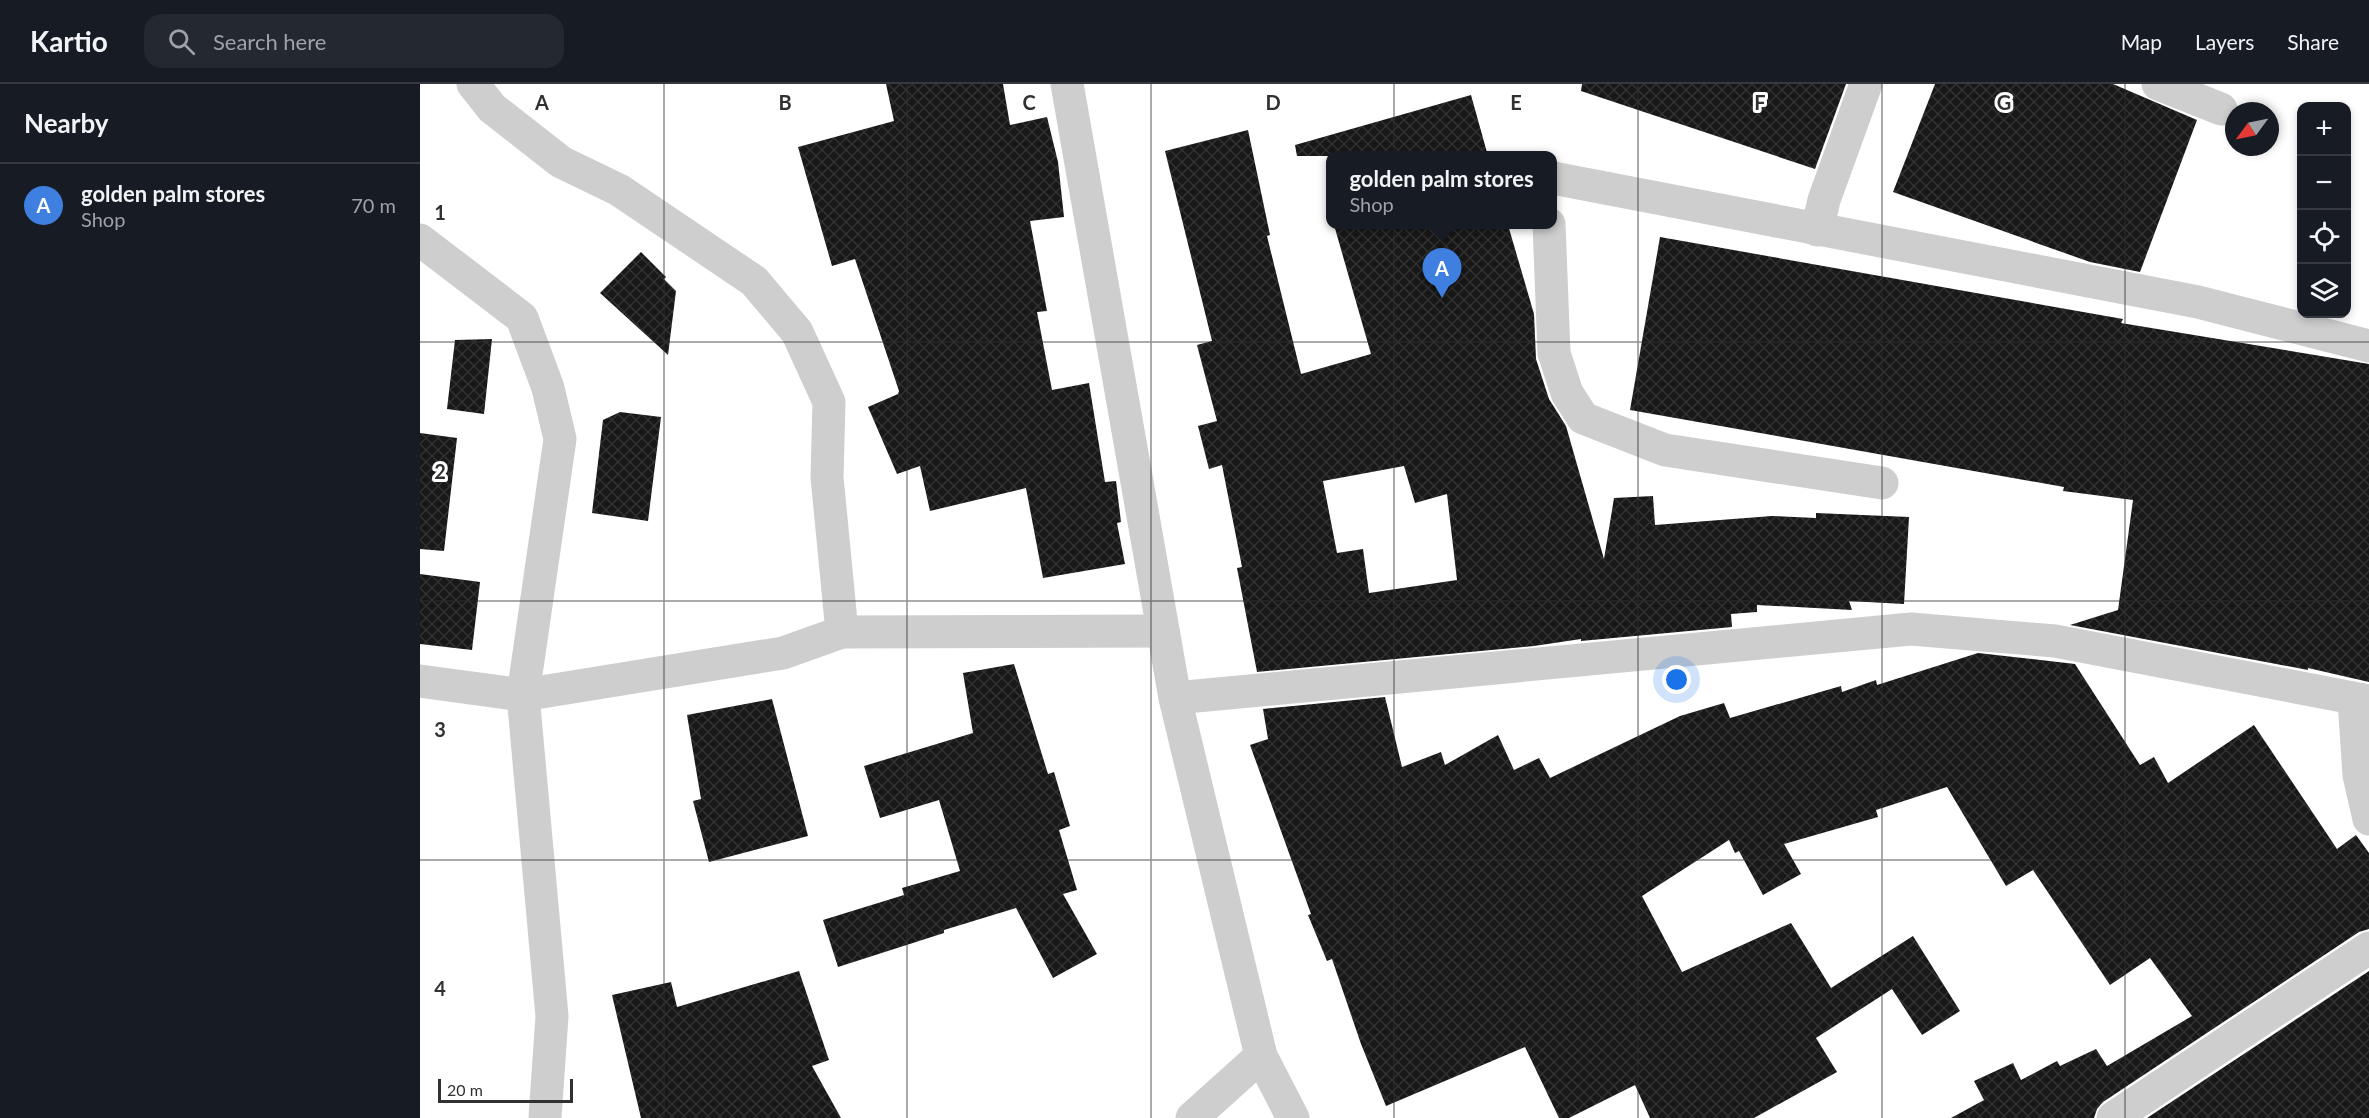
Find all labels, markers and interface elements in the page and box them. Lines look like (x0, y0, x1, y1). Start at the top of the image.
search box (144, 14, 564, 68)
text: Kartio (30, 24, 108, 58)
icon: search (165, 25, 198, 58)
text: Search here (213, 28, 326, 55)
text: Map (2121, 29, 2162, 54)
text: Layers (2195, 29, 2254, 54)
text: Share (2287, 29, 2339, 54)
text: A (534, 90, 549, 114)
text: B (778, 90, 792, 114)
text: C (1022, 90, 1036, 114)
text: D (1265, 90, 1281, 114)
text: E (1510, 90, 1522, 114)
text: F (1754, 90, 1766, 114)
text: G (1997, 90, 2011, 114)
north arrow (2225, 102, 2279, 156)
map controls (2297, 102, 2351, 318)
button: + (2297, 102, 2351, 156)
text: Nearby (24, 107, 109, 139)
popup (1326, 151, 1557, 229)
button: − (2297, 156, 2351, 210)
text: golden palm stores (1349, 165, 1534, 192)
text: golden palm stores (81, 180, 265, 207)
text: Shop (1349, 192, 1394, 216)
text: A (37, 193, 50, 217)
text: 70 m (351, 193, 396, 217)
text: 1 (434, 200, 446, 224)
text: Shop (81, 207, 125, 231)
button: locate (2297, 210, 2351, 264)
pin: A (1422, 248, 1462, 298)
button: layers (2297, 264, 2351, 318)
text: 2 (434, 459, 446, 483)
your location (1662, 665, 1691, 694)
text: 3 (434, 717, 446, 741)
text: 4 (434, 976, 446, 1000)
scale bar (438, 1076, 573, 1104)
text: 20 m (447, 1080, 483, 1099)

